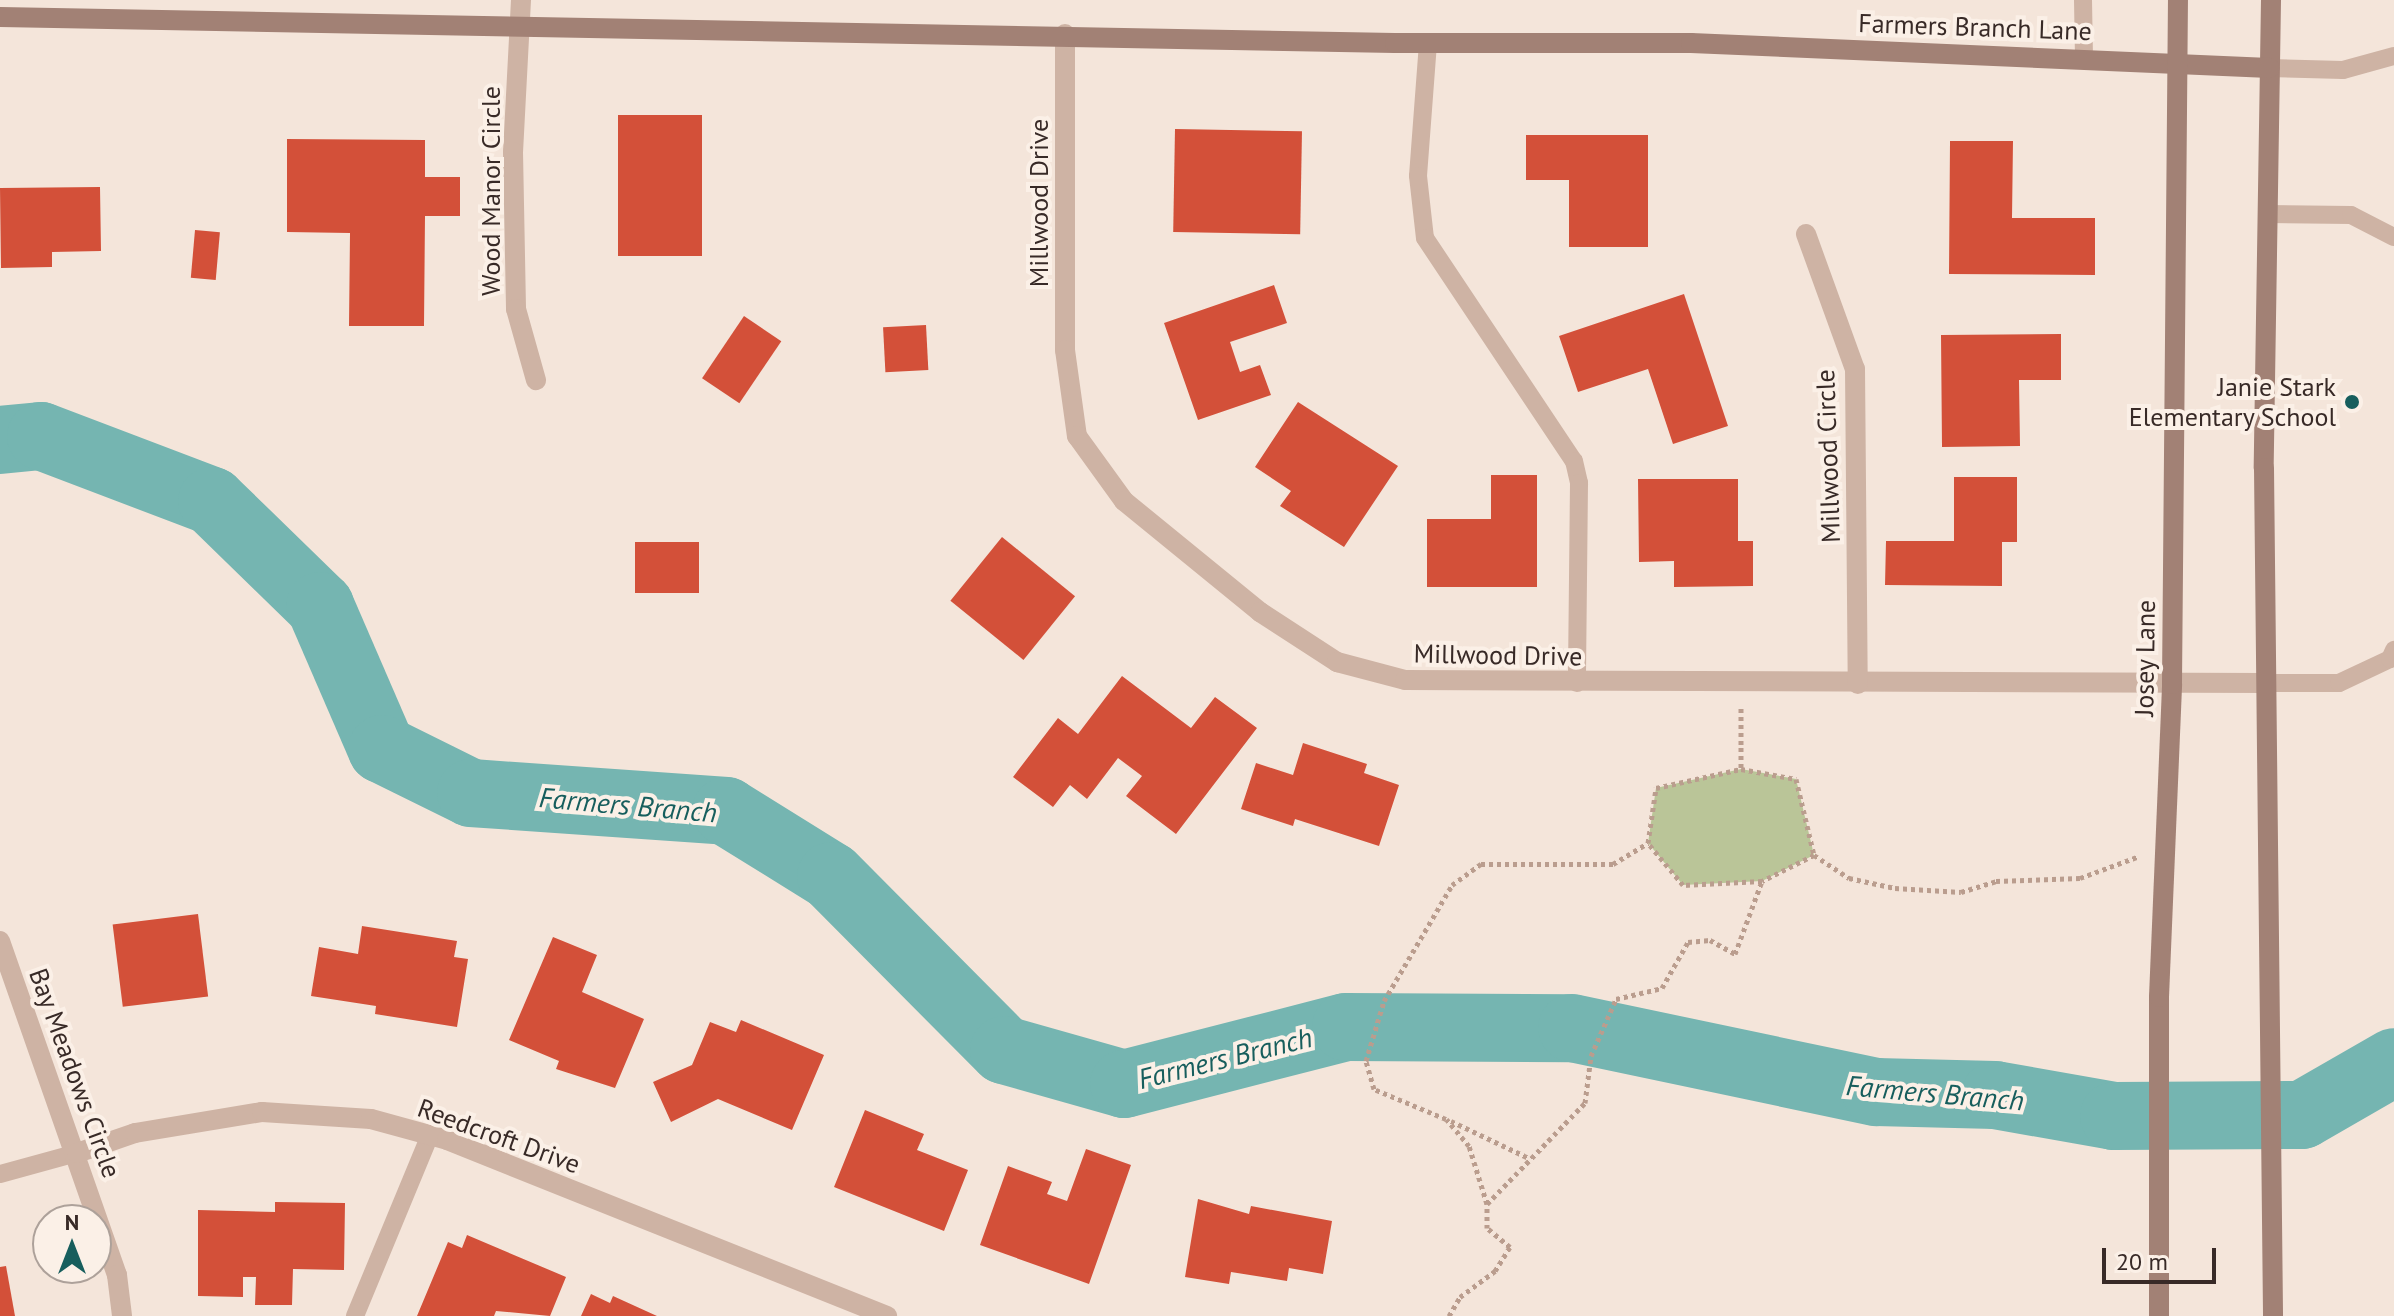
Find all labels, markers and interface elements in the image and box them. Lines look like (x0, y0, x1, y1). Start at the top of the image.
street label: Farmers Branch Lane (1858, 7, 2092, 47)
street label: Wood Manor Circle (475, 86, 507, 296)
street label: Millwood Drive (1023, 119, 1055, 287)
street label: Millwood Circle (1809, 369, 1847, 543)
place label: Janie Stark Elementary School (2128, 371, 2336, 432)
marker: Janie Stark Elementary School (2343, 393, 2361, 411)
street label: Josey Lane (2128, 599, 2162, 717)
street label: Millwood Drive (1413, 638, 1583, 672)
water label: Farmers Branch (538, 780, 718, 830)
street label: Bay Meadows Circle (22, 964, 128, 1182)
water label: Farmers Branch (1134, 1020, 1316, 1096)
water label: Farmers Branch (1845, 1068, 2025, 1118)
street label: Reedcroft Drive (414, 1092, 584, 1180)
north arrow (32, 1204, 112, 1284)
text: N (65, 1208, 79, 1236)
scale bar (2106, 1232, 2220, 1282)
text: 20 m (2116, 1246, 2168, 1277)

